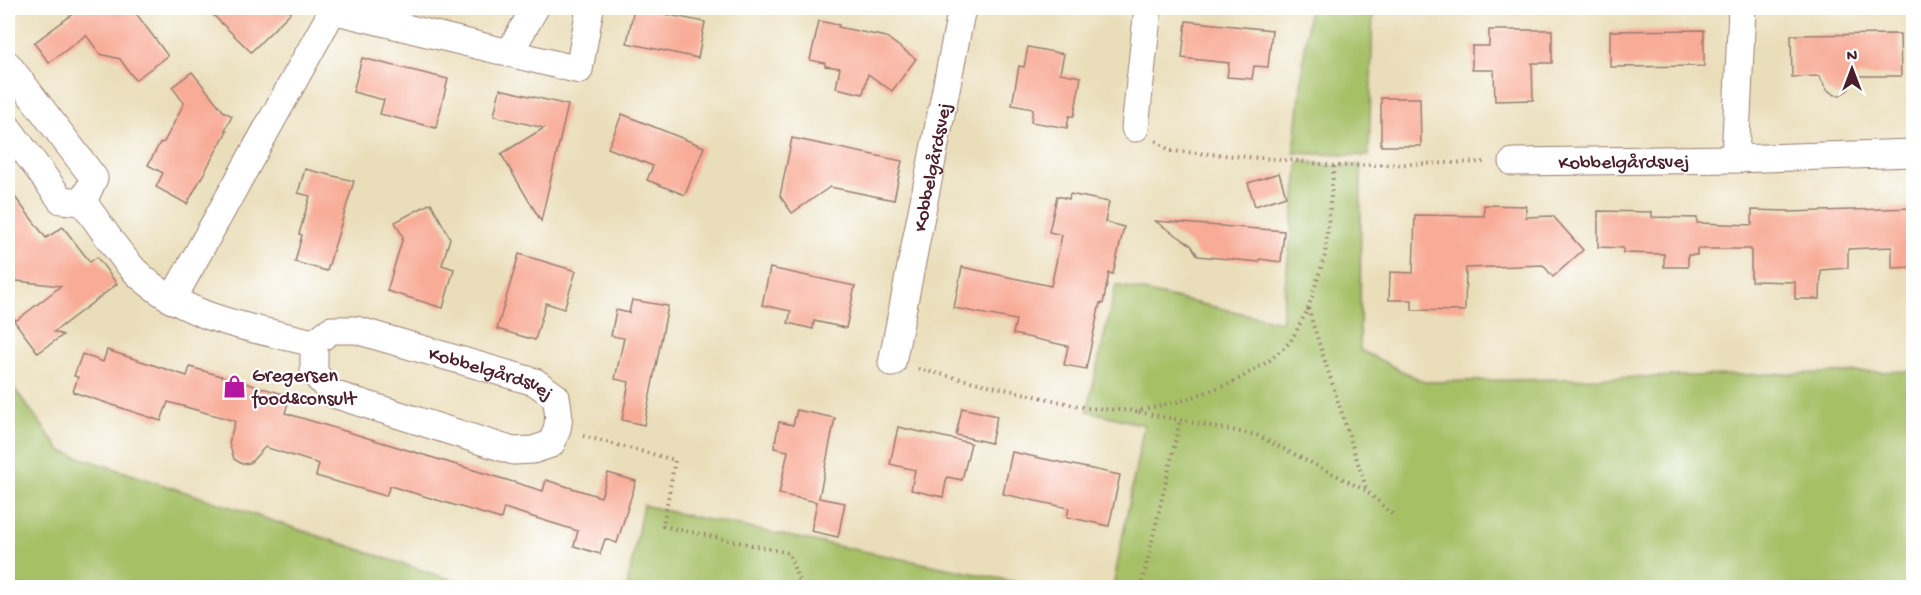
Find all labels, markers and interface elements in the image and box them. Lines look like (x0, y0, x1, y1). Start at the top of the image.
north arrow (1822, 39, 1882, 99)
text: N (1847, 48, 1858, 67)
street label: Kobbelgårdsvej (910, 101, 958, 234)
street label: Kobbelgårdsvej (1558, 151, 1690, 176)
street label: Kobbelgårdsvej (425, 344, 557, 406)
place label: Gregersen food&consult (251, 366, 358, 412)
shop icon: Gregersen food&consult (221, 373, 247, 399)

